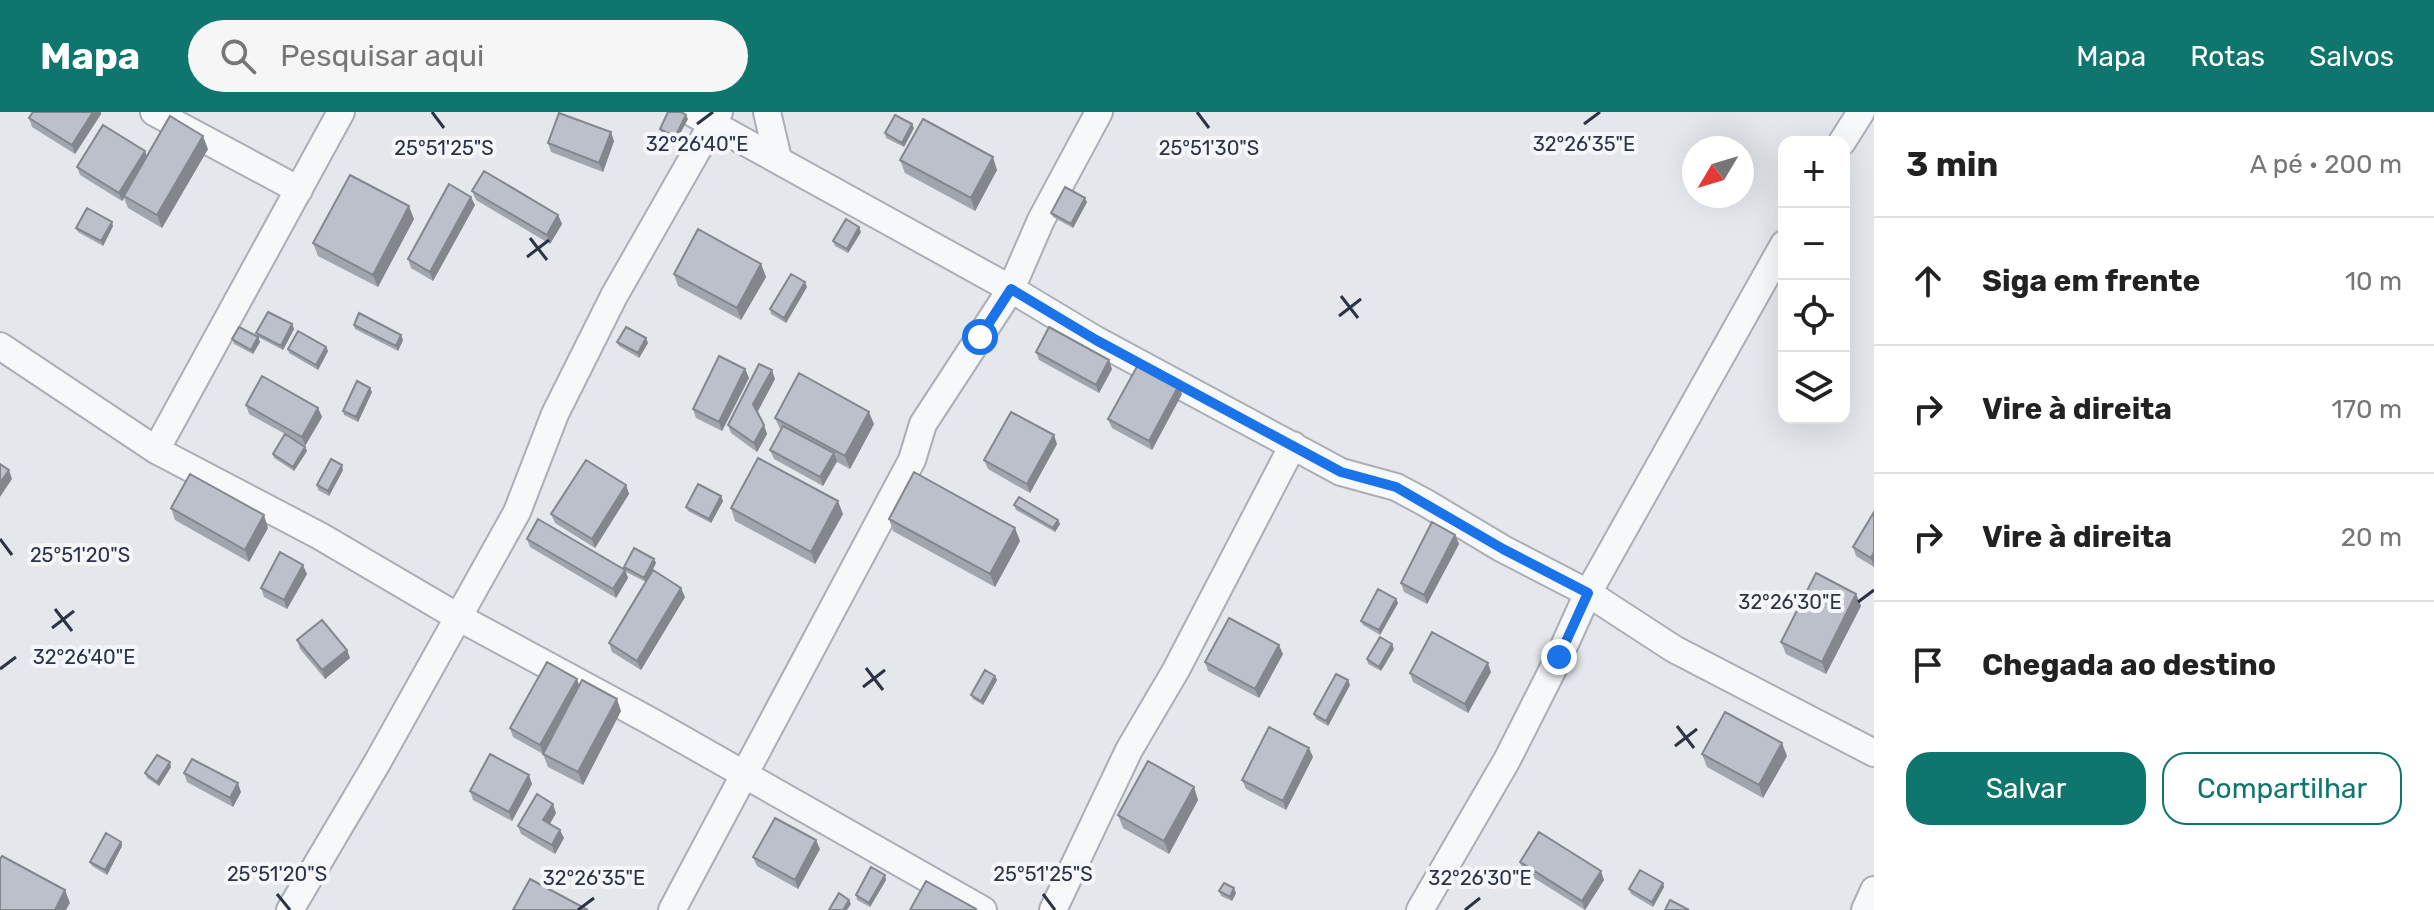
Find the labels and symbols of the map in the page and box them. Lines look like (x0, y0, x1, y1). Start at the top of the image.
text: 32°26'40"E (646, 132, 748, 156)
text: 32°26'35"E (1533, 132, 1635, 156)
text: 25°51'25"S (394, 136, 494, 160)
text: 25°51'30"S (1159, 136, 1259, 160)
north arrow (1682, 136, 1754, 208)
route start (962, 319, 998, 355)
text: 25°51'20"S (30, 543, 130, 567)
text: 32°26'30"E (1738, 590, 1842, 614)
route end (1541, 639, 1577, 675)
text: 32°26'40"E (33, 645, 135, 669)
text: 25°51'20"S (227, 862, 327, 886)
text: 25°51'25"S (993, 862, 1093, 886)
text: 32°26'35"E (543, 866, 645, 890)
text: 32°26'30"E (1428, 866, 1532, 890)

